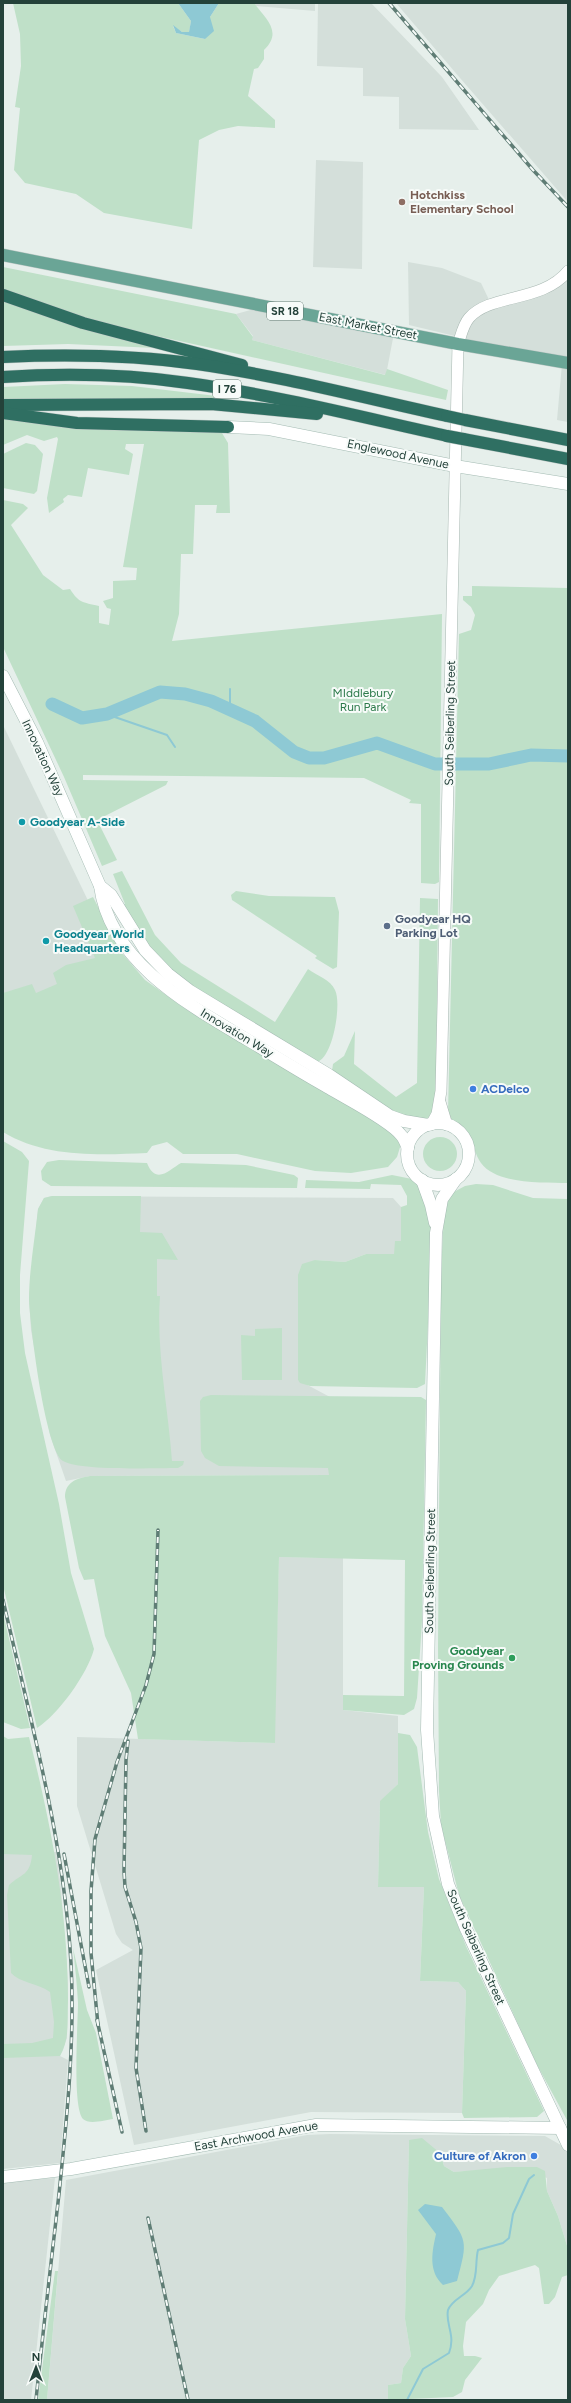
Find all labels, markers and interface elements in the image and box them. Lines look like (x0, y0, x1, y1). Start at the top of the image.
place label: Hotchkiss Elementary School (410, 188, 514, 216)
marker: Hotchkiss Elementary School (397, 197, 407, 207)
road number: SR 18 (267, 302, 303, 320)
street label: East Market Street (318, 310, 419, 342)
road number: I 76 (213, 380, 241, 398)
street label: Englewood Avenue (346, 436, 451, 472)
street label: South Seiberling Street (442, 660, 458, 786)
park label: MIddlebury Run Park (333, 686, 394, 714)
street label: Innovation Way (19, 717, 67, 799)
place label: Goodyear A-Side (30, 815, 125, 829)
marker: Goodyear A-Side (17, 817, 27, 827)
place label: Goodyear HQ Parking Lot (395, 912, 471, 940)
marker: Goodyear HQ Parking Lot (382, 921, 392, 931)
place label: Goodyear World Headquarters (54, 927, 144, 955)
marker: Goodyear World Headquarters (41, 936, 51, 946)
street label: Innovation Way (198, 1006, 277, 1061)
place label: ACDelco (481, 1082, 530, 1096)
marker: ACDelco (468, 1084, 478, 1094)
street label: South Seiberling Street (422, 1508, 438, 1634)
place label: Goodyear Proving Grounds (412, 1644, 504, 1672)
marker: Goodyear Proving Grounds (507, 1653, 517, 1663)
street label: South Seiberling Street (444, 1887, 508, 2007)
street label: East Archwood Avenue (193, 2118, 319, 2154)
place label: Culture of Akron (434, 2149, 526, 2163)
marker: Culture of Akron (529, 2151, 539, 2161)
north arrow (16, 2347, 56, 2387)
text: N (32, 2351, 40, 2364)

